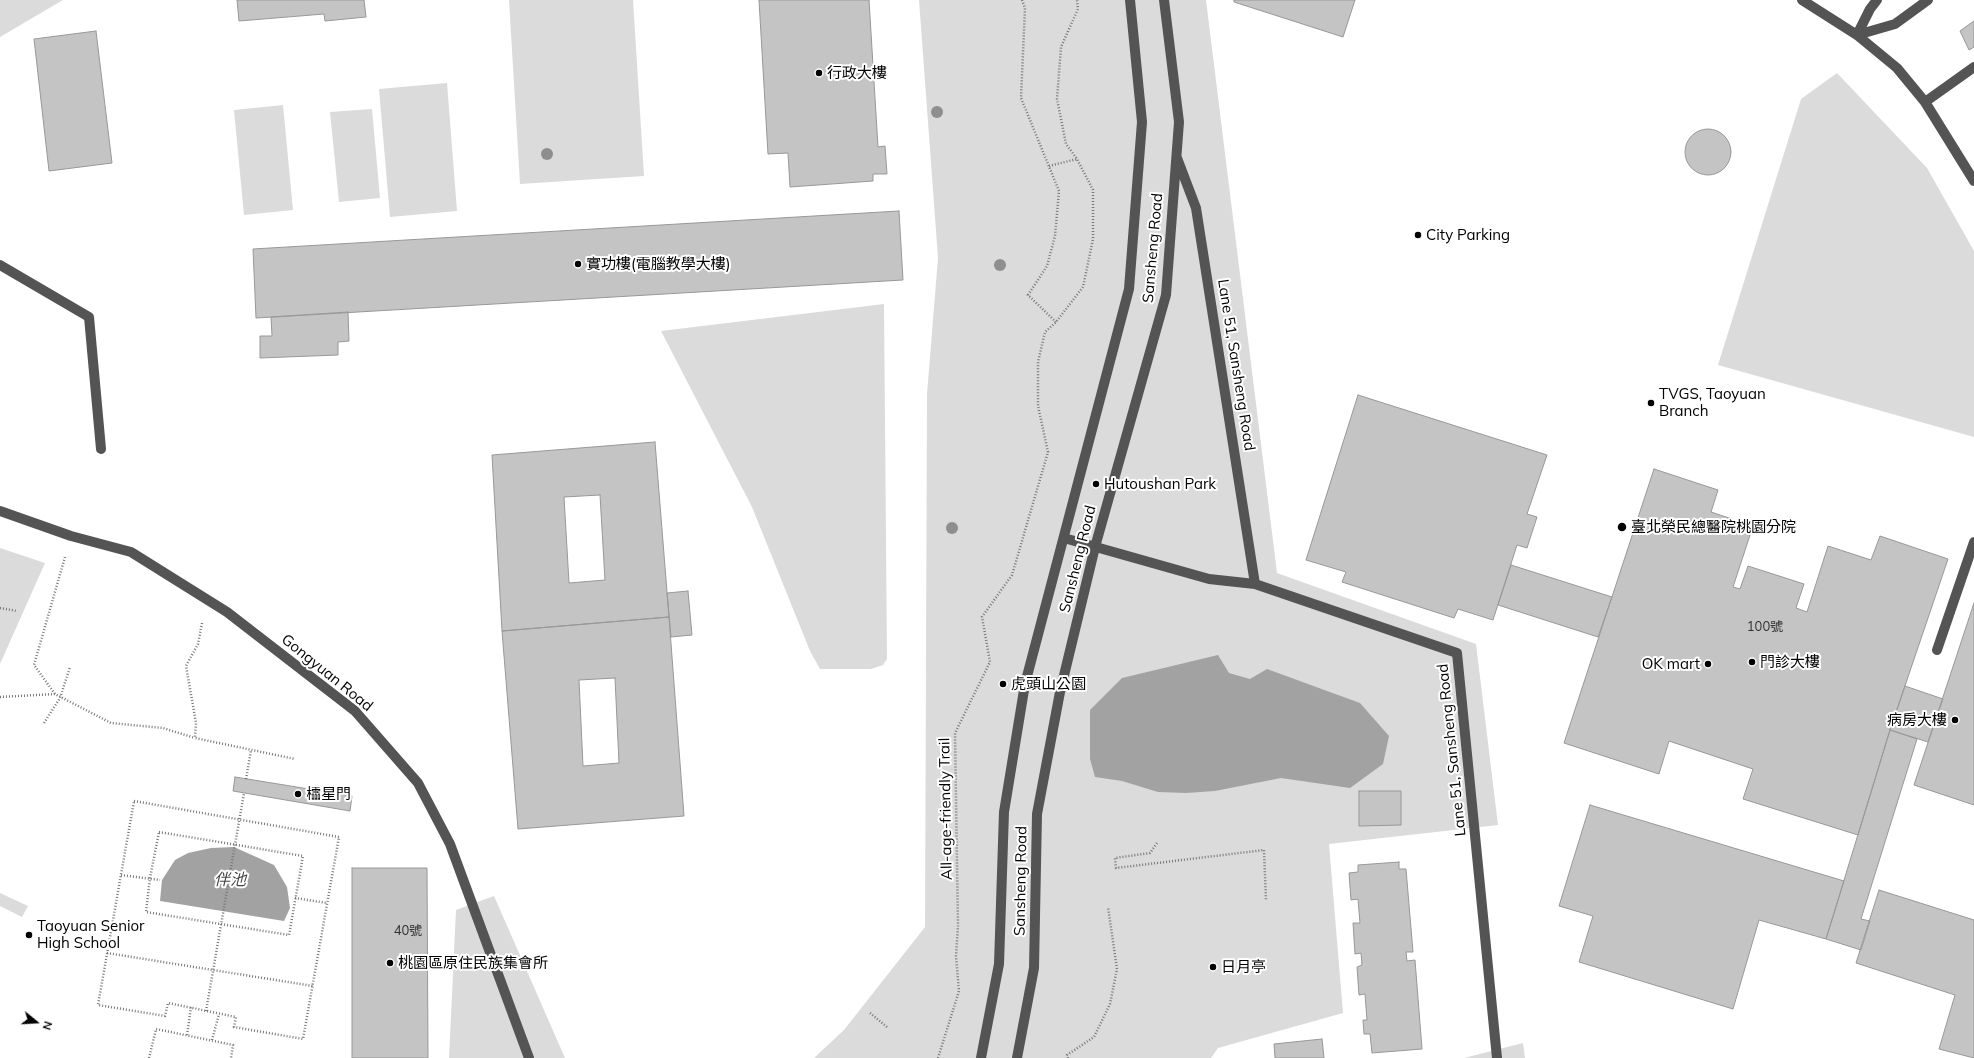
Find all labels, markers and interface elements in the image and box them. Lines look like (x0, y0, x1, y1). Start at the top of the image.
place label: 行政大樓 (827, 64, 887, 82)
marker: 行政大樓 (814, 68, 824, 78)
street label: Sansheng Road (1139, 192, 1167, 304)
place label: City Parking (1426, 226, 1510, 244)
marker: City Parking (1413, 230, 1423, 240)
place label: 實功樓(電腦教學大樓) (586, 255, 731, 273)
marker: 實功樓(電腦教學大樓) (573, 259, 583, 269)
street label: Lane 51, Sansheng Road (1214, 278, 1258, 452)
place label: TVGS, Taoyuan Branch (1659, 385, 1766, 420)
marker: TVGS, Taoyuan Branch (1646, 398, 1656, 408)
place label: Hutoushan Park (1104, 475, 1216, 493)
marker: Hutoushan Park (1091, 479, 1101, 489)
street label: Sansheng Road (1056, 503, 1100, 615)
place label: 臺北榮民總醫院桃園分院 (1631, 518, 1796, 536)
marker: 臺北榮民總醫院桃園分院 (1616, 521, 1628, 533)
house number: 100號 (1747, 619, 1783, 635)
street label: Gongyuan Road (278, 631, 376, 715)
place label: 門診大樓 (1760, 653, 1820, 671)
place label: OK mart (1642, 655, 1700, 673)
marker: 門診大樓 (1747, 657, 1757, 667)
marker: OK mart (1703, 659, 1713, 669)
street label: Lane 51, Sansheng Road (1434, 663, 1470, 837)
place label: 虎頭山公園 (1011, 675, 1086, 693)
marker: 虎頭山公園 (998, 679, 1008, 689)
place label: 病房大樓 (1887, 711, 1947, 729)
marker: 病房大樓 (1950, 715, 1960, 725)
street label: All-age-friendly Trail (936, 738, 956, 880)
place label: 櫺星門 (306, 785, 351, 803)
marker: 櫺星門 (293, 789, 303, 799)
street label: Sansheng Road (1011, 826, 1031, 936)
water label: 伴池 (214, 870, 246, 890)
place label: Taoyuan Senior High School (37, 917, 145, 952)
house number: 40號 (394, 923, 422, 939)
marker: Taoyuan Senior High School (24, 930, 34, 940)
place label: 桃園區原住民族集會所 (398, 954, 548, 972)
marker: 桃園區原住民族集會所 (385, 958, 395, 968)
place label: 日月亭 (1221, 958, 1266, 976)
marker: 日月亭 (1208, 962, 1218, 972)
north arrow (16, 1002, 56, 1042)
text: N (39, 1020, 55, 1032)

